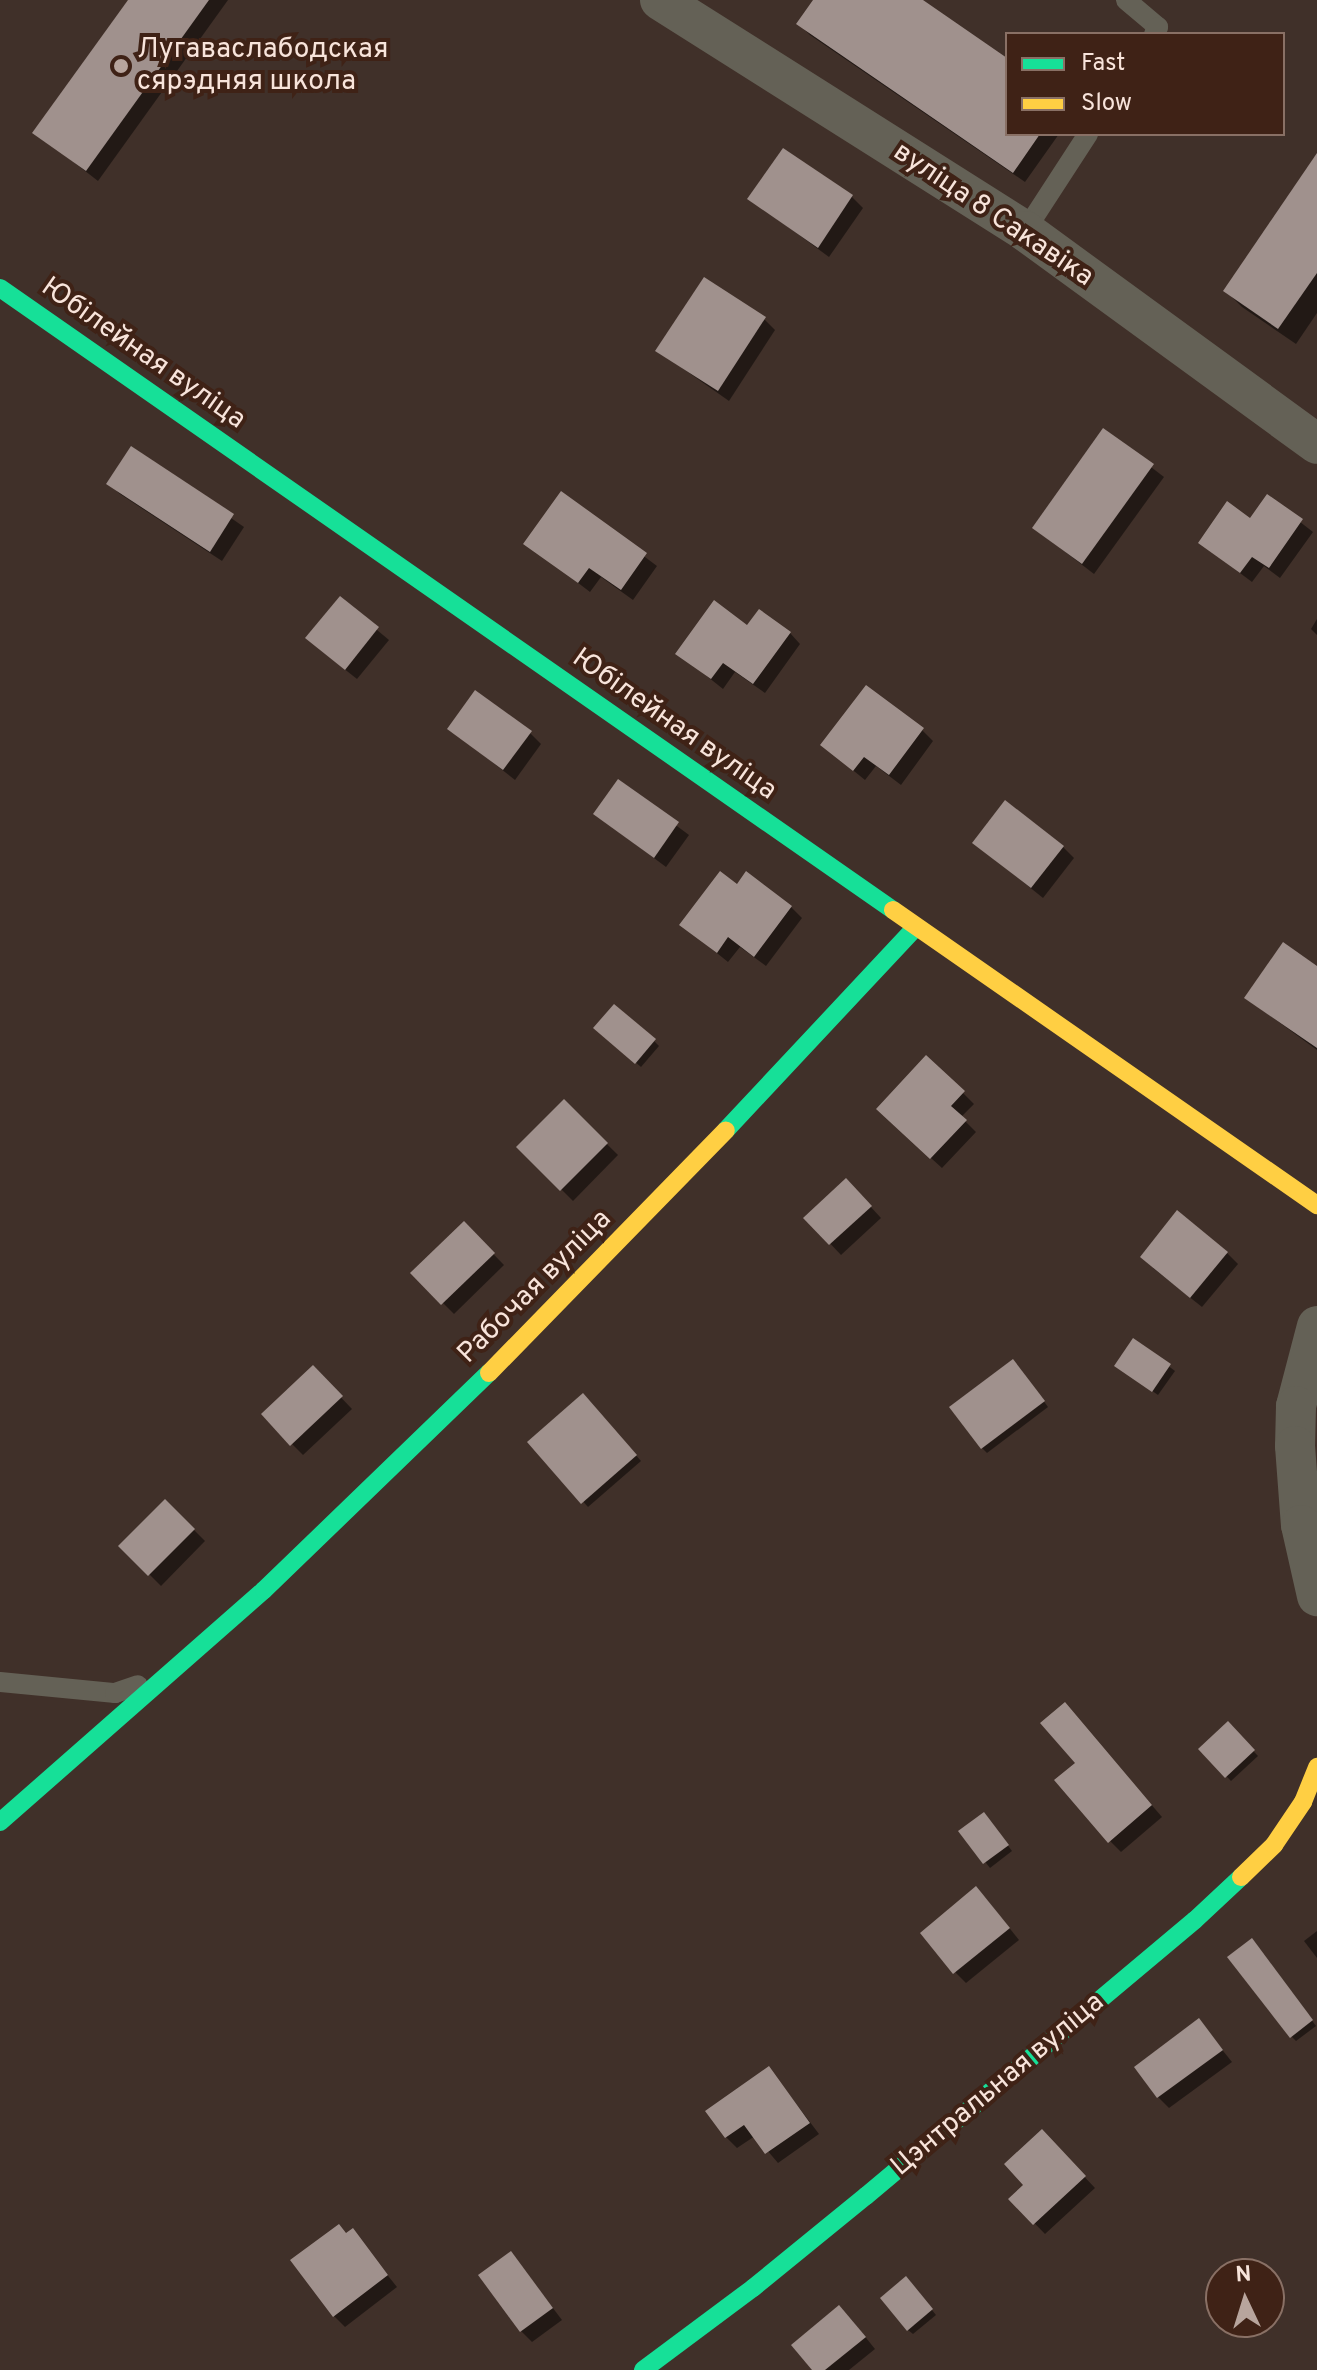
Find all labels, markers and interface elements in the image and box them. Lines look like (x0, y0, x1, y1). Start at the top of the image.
legend (1005, 32, 1285, 136)
place label: Лугаваслабодская сярэдняя школа (137, 33, 389, 99)
text: Fast (1081, 49, 1125, 79)
marker: Лугаваслабодская сярэдняя школа (112, 57, 130, 75)
text: Slow (1081, 89, 1132, 119)
street label: вуліца 8 Сакавіка (887, 136, 1099, 294)
street label: Юбілейная вуліца (34, 271, 252, 437)
street label: Юбілейная вуліца (565, 642, 783, 808)
street label: Рабочая вуліца (451, 1203, 619, 1371)
street label: Цэнтральная вуліца (885, 1986, 1111, 2184)
north arrow (1205, 2258, 1285, 2338)
text: N (1235, 2262, 1252, 2290)

